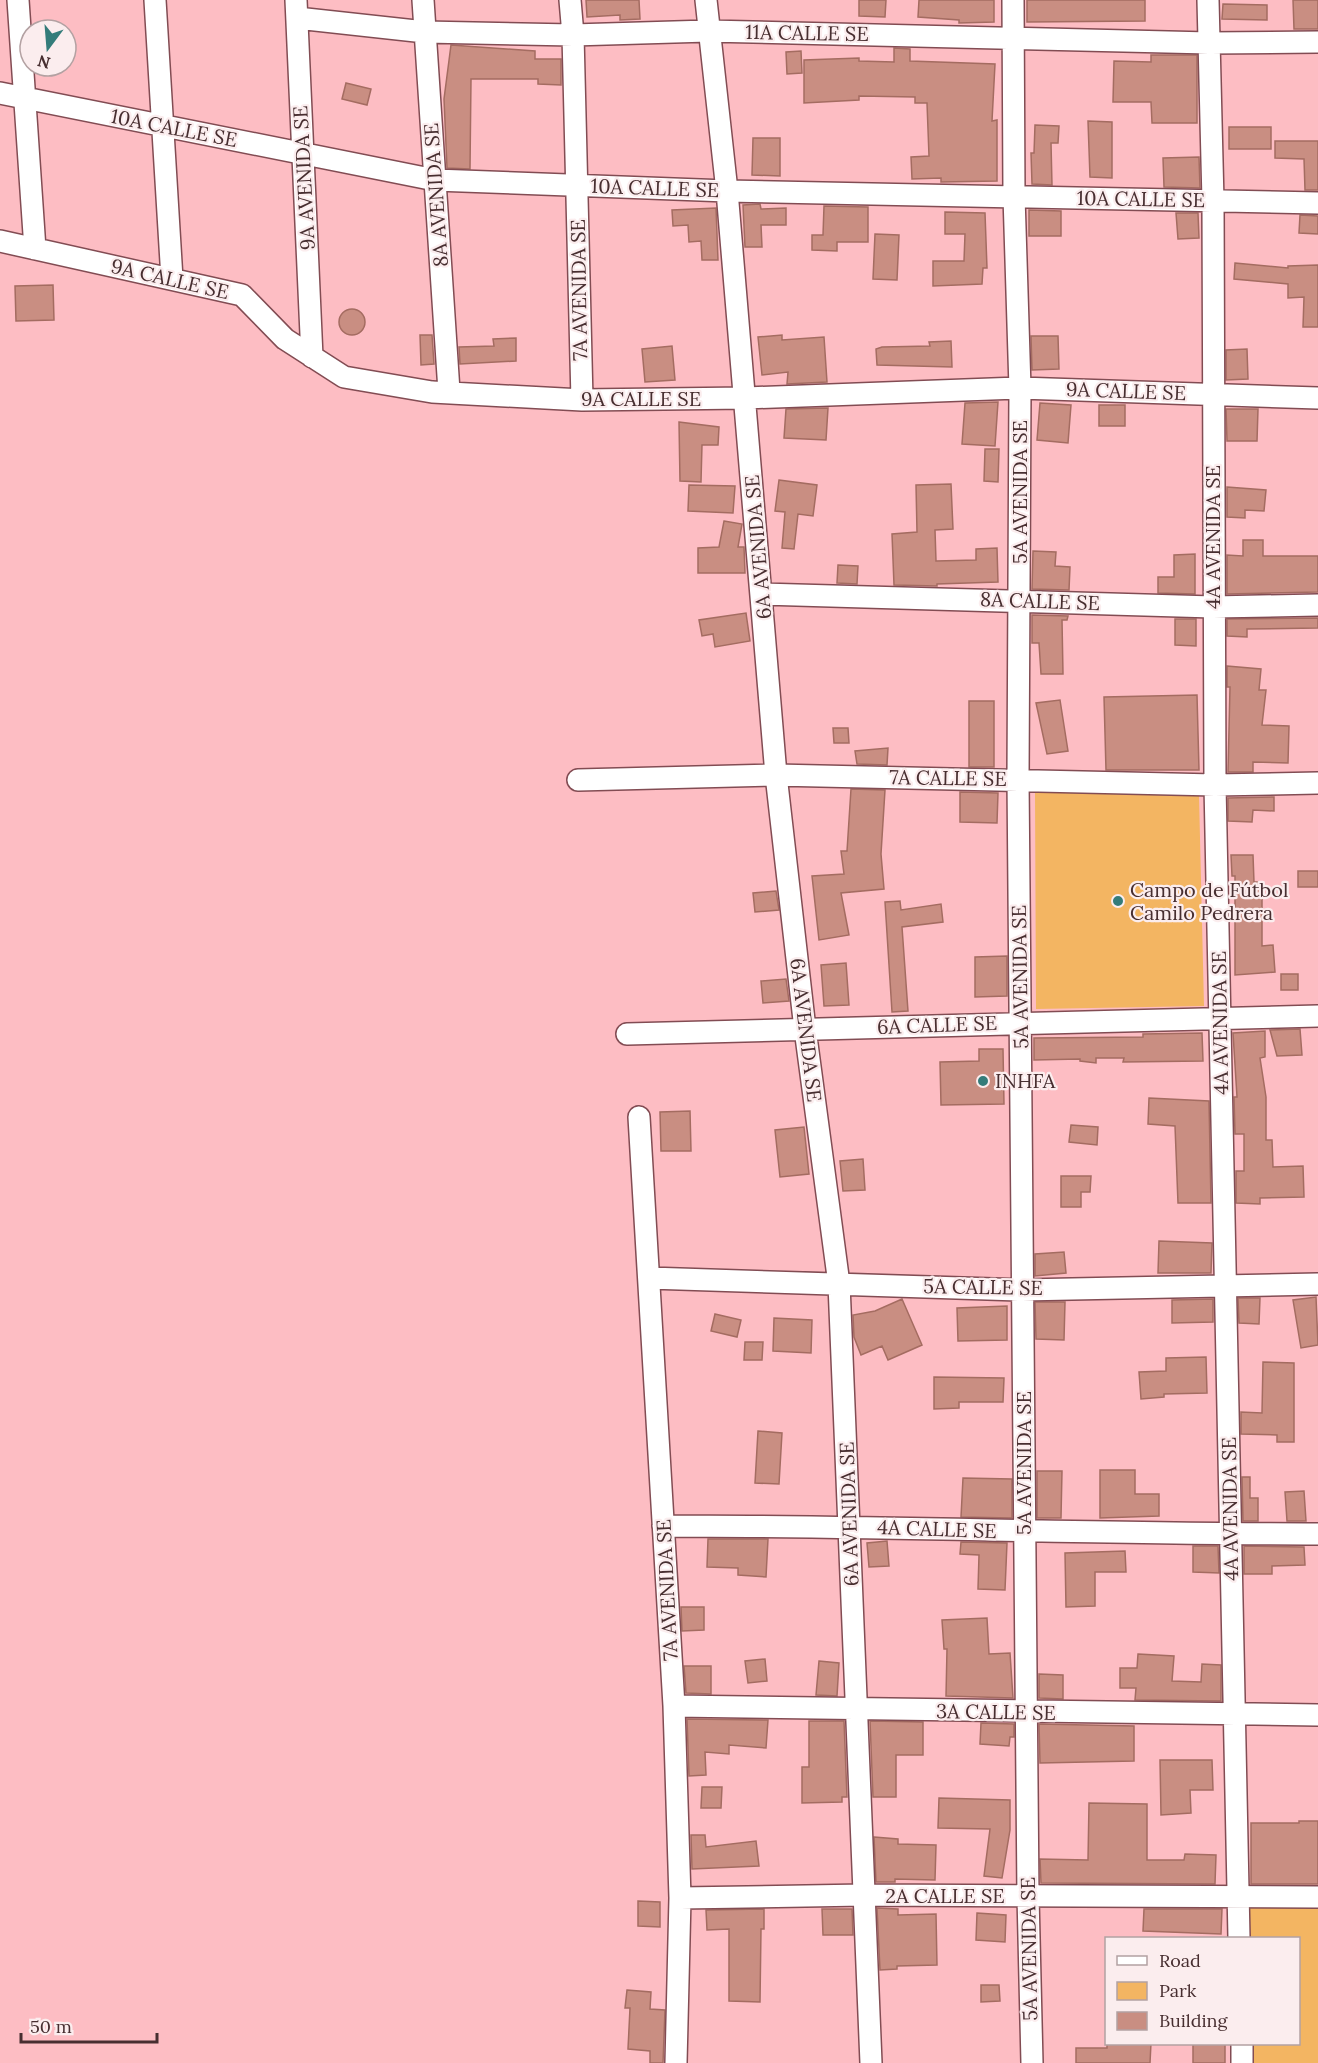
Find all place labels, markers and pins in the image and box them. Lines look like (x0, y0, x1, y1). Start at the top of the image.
place label: Campo de Fútbol Camilo Pedrera (1130, 877, 1288, 925)
marker: Campo de Fútbol Camilo Pedrera (1111, 894, 1125, 908)
place label: INHFA (995, 1068, 1056, 1093)
marker: INHFA (976, 1074, 990, 1088)

